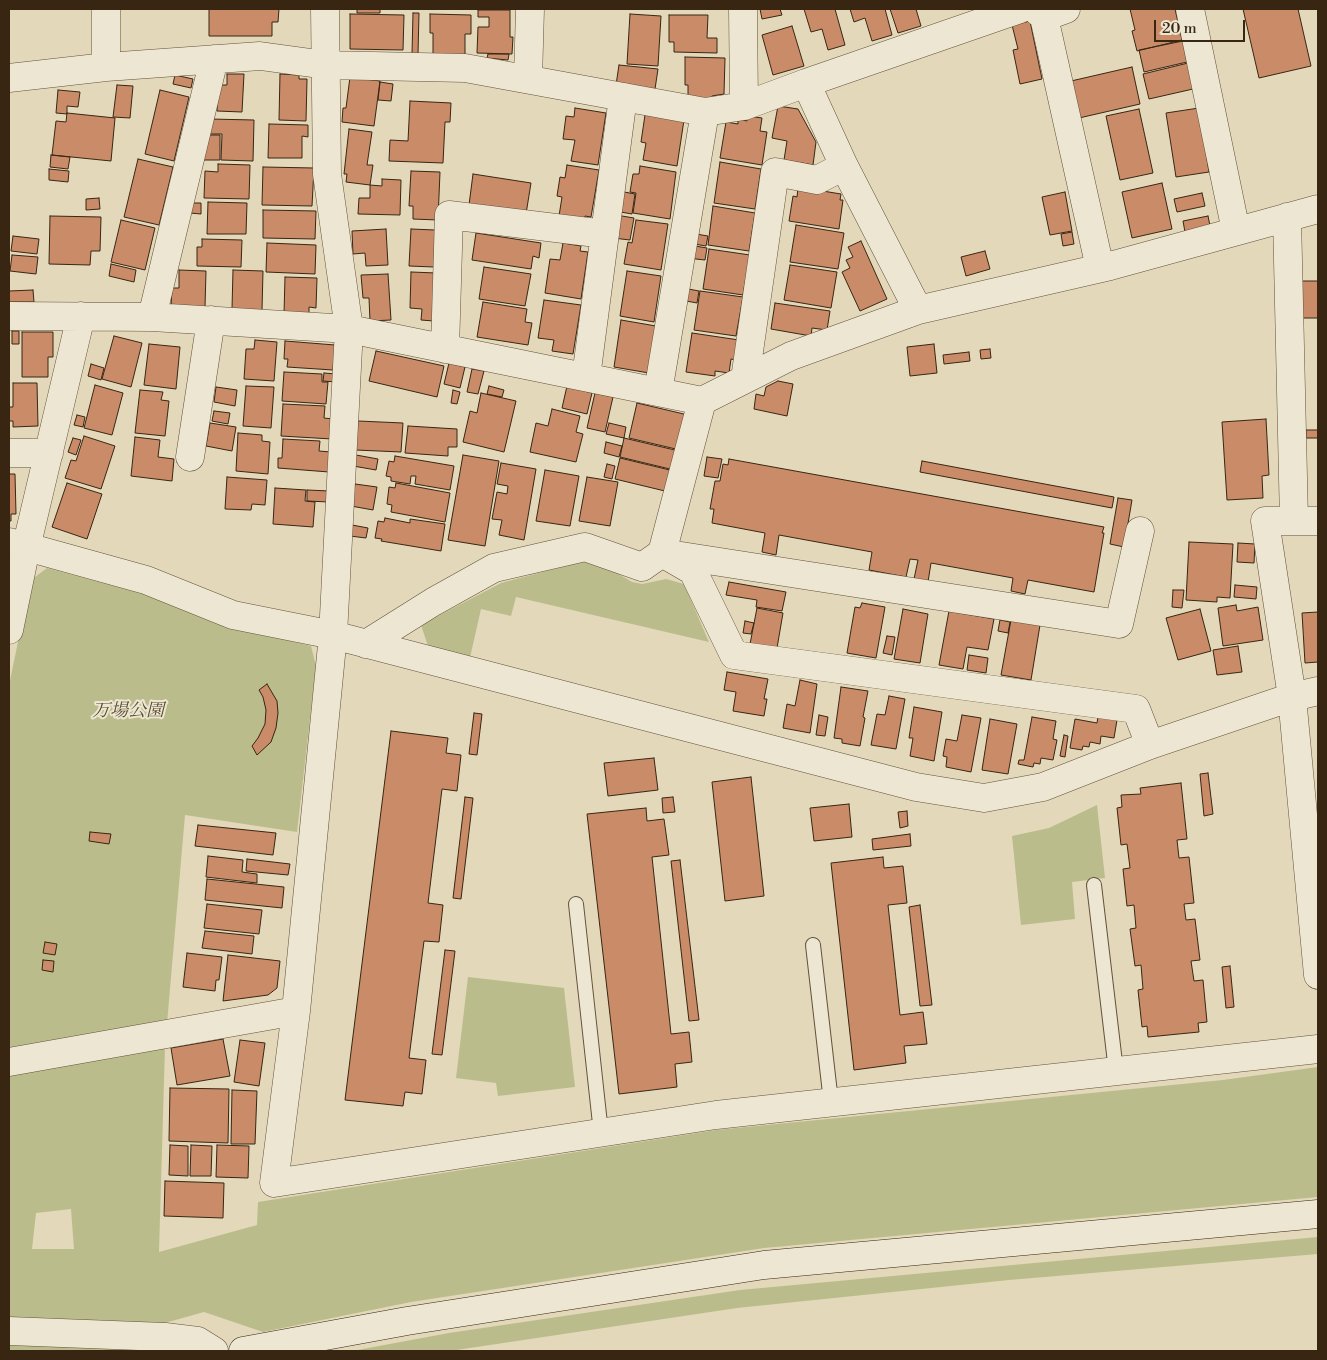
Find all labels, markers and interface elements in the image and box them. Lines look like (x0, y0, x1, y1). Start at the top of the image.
scale bar (1157, 10, 1248, 42)
text: 20 m (1162, 19, 1197, 38)
park label: 万場公園 (92, 701, 164, 723)

